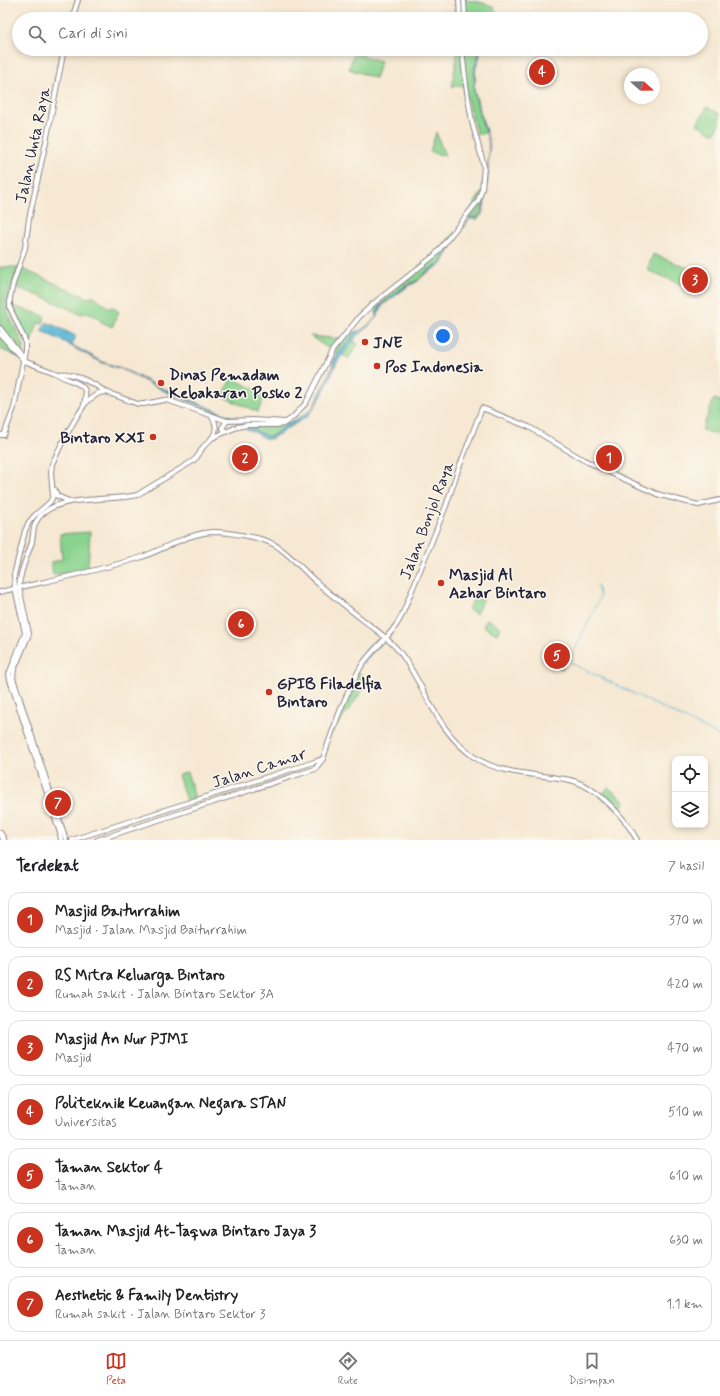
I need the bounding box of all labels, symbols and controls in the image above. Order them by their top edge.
search box [12,12,708,56]
icon: search [26,23,48,45]
text: Cari di sini [58,24,128,44]
pin: 4 [529,57,555,87]
north arrow [624,68,660,104]
street label: Jalan Unta Raya [11,85,56,205]
pin: 3 [682,265,708,295]
your location [433,326,453,346]
place label: JNE [373,333,403,354]
marker: JNE [360,337,370,347]
place label: Pos Indonesia [385,357,483,378]
marker: Pos Indonesia [372,361,382,371]
place label: Dinas Pemadam Kebakaran Posko 2 [169,365,302,404]
marker: Dinas Pemadam Kebakaran Posko 2 [156,378,166,388]
place label: Bintaro XXI [60,428,146,449]
marker: Bintaro XXI [148,432,158,442]
pin: 2 [232,443,258,473]
pin: 1 [596,443,622,473]
street label: Jalan Bonjol Raya [395,458,460,583]
place label: Masjid Al Azhar Bintaro [449,565,546,604]
marker: Masjid Al Azhar Bintaro [436,578,446,588]
pin: 6 [228,609,254,639]
pin: 5 [544,641,570,671]
place label: GPIB Filadelfia Bintaro [277,674,382,713]
marker: GPIB Filadelfia Bintaro [264,687,274,697]
street label: Jalan Camar [210,743,310,794]
map controls [672,756,708,828]
button: locate [672,756,708,792]
pin: 7 [45,788,71,818]
button: layers [672,792,708,828]
text: Terdekat [16,855,79,877]
text: 7 hasil [668,858,704,875]
text: Masjid Baiturrahim [55,902,180,922]
text: 1 [27,912,33,929]
text: 370 m [669,912,703,929]
text: Masjid · Jalan Masjid Baiturrahim [55,922,247,939]
text: RS Mitra Keluarga Bintaro [55,966,225,986]
text: 2 [27,976,33,993]
text: 420 m [667,976,703,993]
text: Rumah sakit · Jalan Bintaro Sektor 3A [55,986,274,1003]
text: Masjid An Nur PJMI [55,1030,188,1050]
text: 3 [27,1040,33,1057]
text: 470 m [667,1040,703,1057]
text: Masjid [55,1050,92,1067]
text: Politeknik Keuangan Negara STAN [55,1094,286,1114]
text: 4 [26,1104,34,1121]
text: 510 m [668,1104,703,1121]
text: Universitas [55,1114,117,1131]
text: Taman Sektor 4 [55,1158,163,1178]
text: 5 [26,1168,34,1185]
text: 610 m [669,1168,703,1185]
text: Taman [55,1178,96,1195]
text: Taman Masjid At-Taqwa Bintaro Jaya 3 [55,1222,316,1242]
text: 6 [27,1232,33,1249]
text: 630 m [669,1232,703,1249]
text: Taman [55,1242,96,1259]
text: Aesthetic & Family Dentistry [55,1286,238,1306]
text: 7 [26,1296,34,1313]
text: 1.1 km [666,1296,703,1313]
text: Rumah sakit · Jalan Bintaro Sektor 3 [55,1306,265,1323]
tab: Peta [105,1350,127,1388]
tab: Rute [337,1350,359,1388]
tab: Disimpan [569,1350,615,1388]

